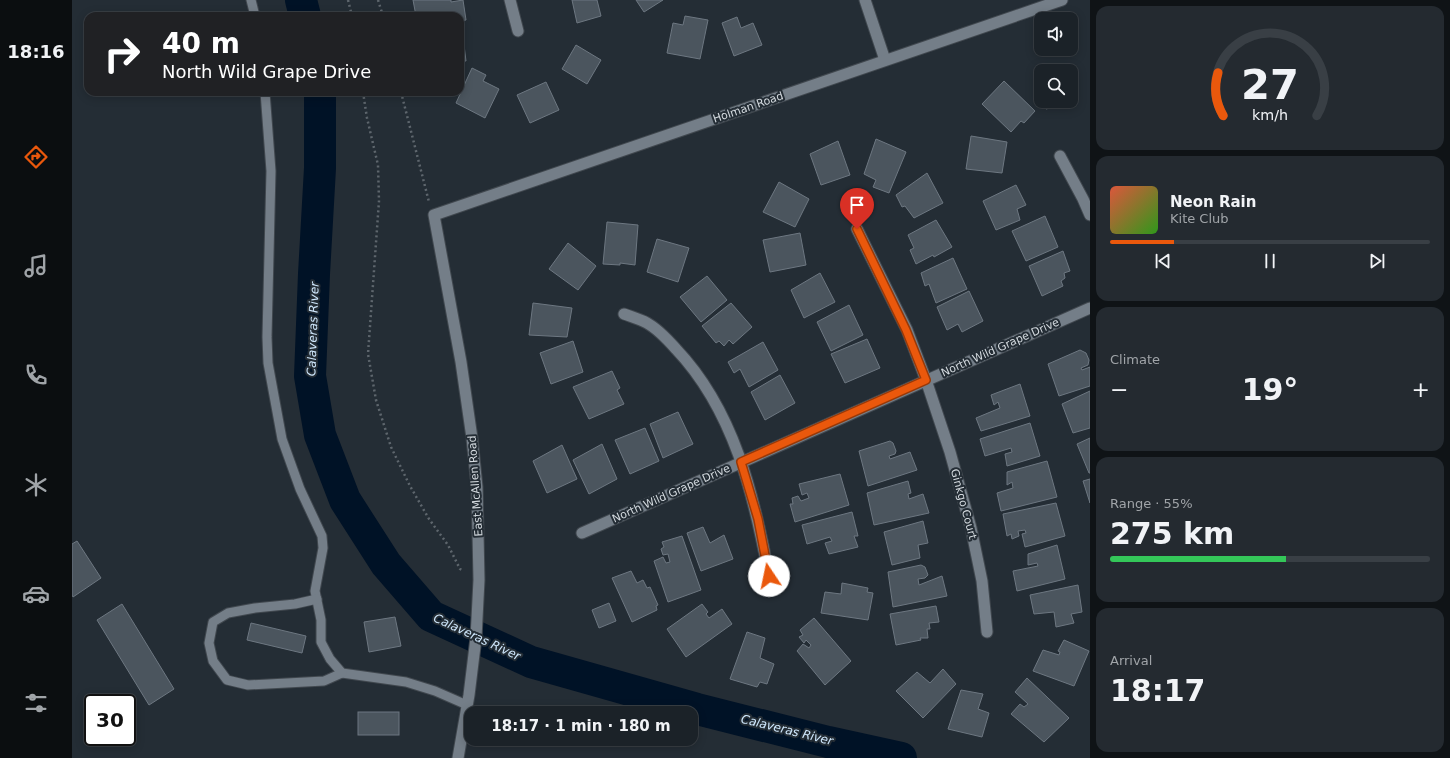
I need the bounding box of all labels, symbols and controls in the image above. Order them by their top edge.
map controls [1034,12,1078,108]
button: sound [1034,12,1078,56]
text: 40 m [162,27,240,60]
icon: right [96,28,148,80]
text: 18:16 [7,41,65,62]
text: 27 [1241,60,1299,109]
text: North Wild Grape Drive [162,61,371,82]
button: search [1034,64,1078,108]
street label: Holman Road [711,89,785,126]
text: km/h [1252,107,1288,123]
icon: directions [22,143,50,171]
pin [840,188,874,229]
text: Neon Rain [1170,193,1256,211]
icon: arrive [846,194,868,216]
text: Kite Club [1170,211,1229,226]
icon: previous [1152,250,1174,272]
icon: pause [1259,250,1281,272]
icon: next [1366,250,1388,272]
icon: music [22,252,50,280]
water label: Calaveras River [304,281,322,376]
street label: North Wild Grape Drive [939,315,1061,379]
text: Climate [1110,352,1160,367]
icon: phone [22,361,50,389]
text: 19° [1242,372,1298,407]
text: − [1110,377,1128,402]
text: + [1412,377,1430,402]
street label: East McAllen Road [465,435,486,537]
street label: North Wild Grape Drive [610,461,732,525]
street label: Ginkgo Court [948,468,979,541]
icon: climate [22,471,50,499]
text: Range · 55% [1110,496,1193,511]
text: 275 km [1110,516,1234,551]
position arrow [748,555,790,597]
icon: car [22,580,50,608]
water label: Calaveras River [431,611,524,664]
text: Arrival [1110,653,1152,668]
text: 18:17 [1110,673,1206,708]
icon: filters [22,689,50,717]
speed limit sign: 30 [84,694,136,746]
water label: Calaveras River [740,712,835,748]
text: 18:17 · 1 min · 180 m [491,717,671,735]

